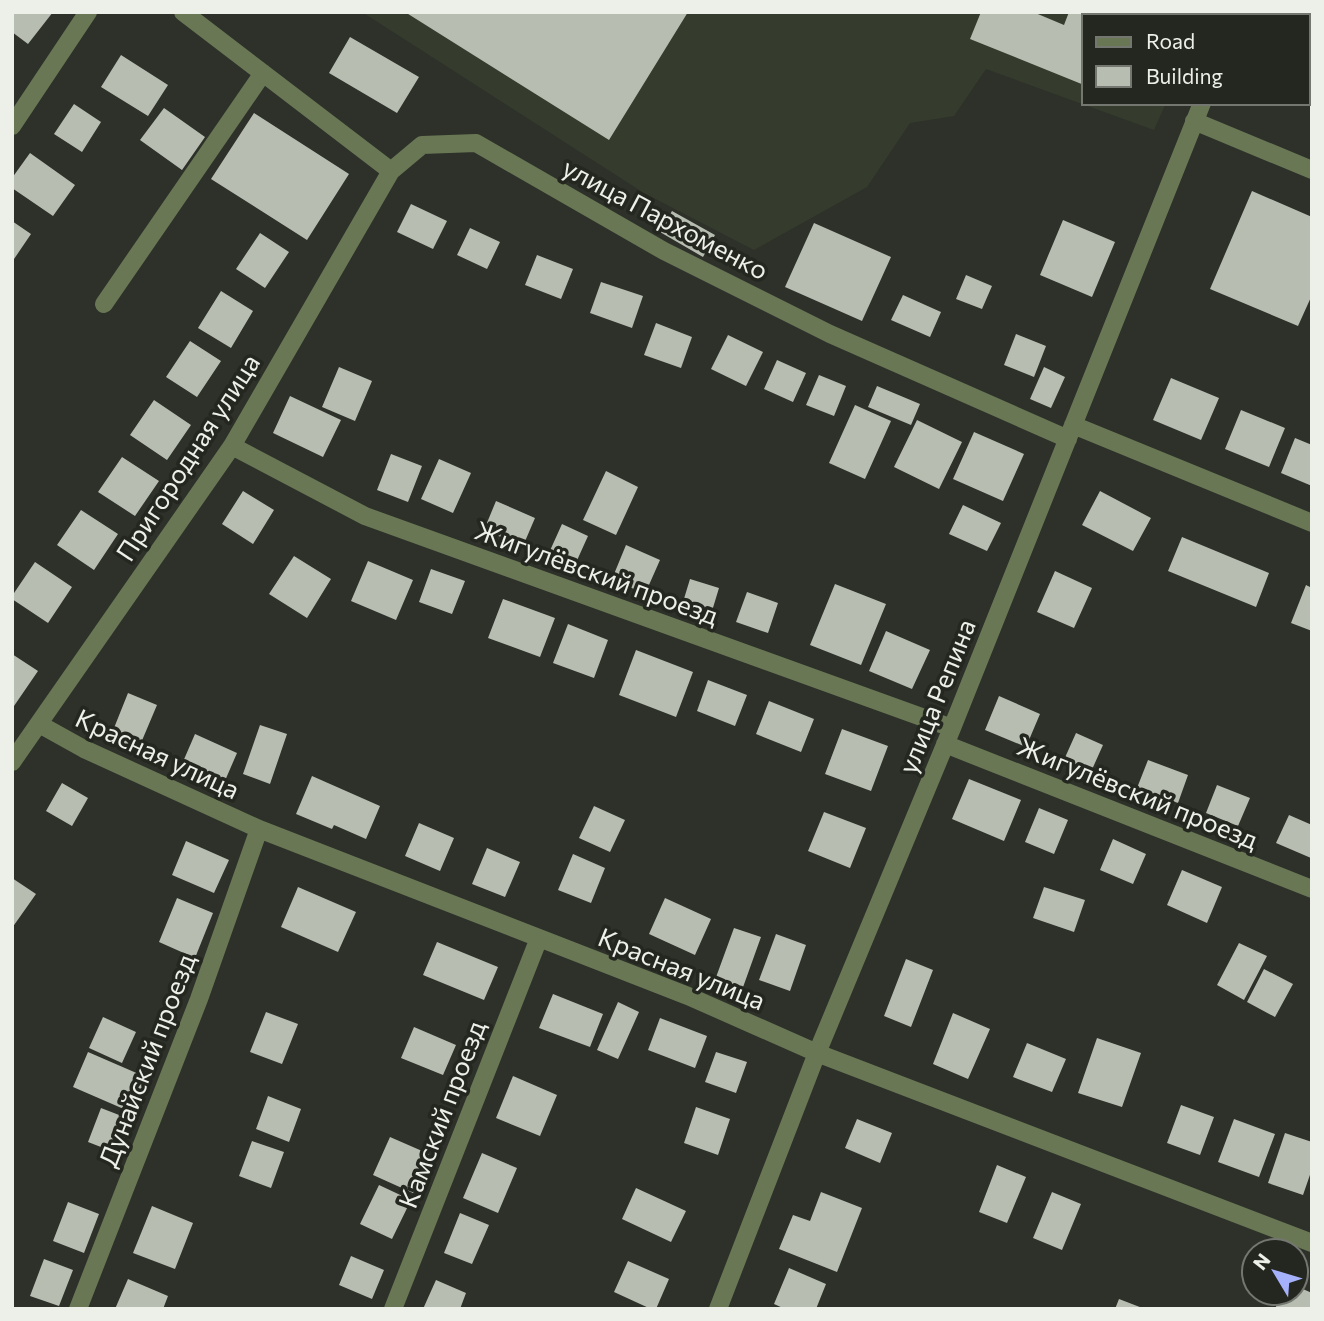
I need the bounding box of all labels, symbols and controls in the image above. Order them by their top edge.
legend [1082,14,1310,105]
text: Road [1146,28,1195,53]
text: Building [1146,63,1223,88]
street label: улица Пархоменко [558,151,774,285]
street label: Пригородная улица [109,348,265,566]
street label: Жигулёвский проезд [471,514,723,630]
street label: улица Репина [891,614,981,778]
street label: Красная улица [71,702,245,804]
street label: Жигулёвский проезд [1013,730,1263,854]
street label: Красная улица [594,920,770,1016]
street label: Дунайский проезд [91,949,201,1171]
street label: Камский проезд [391,1016,491,1212]
north arrow [1240,1237,1310,1307]
text: N [1248,1249,1275,1274]

